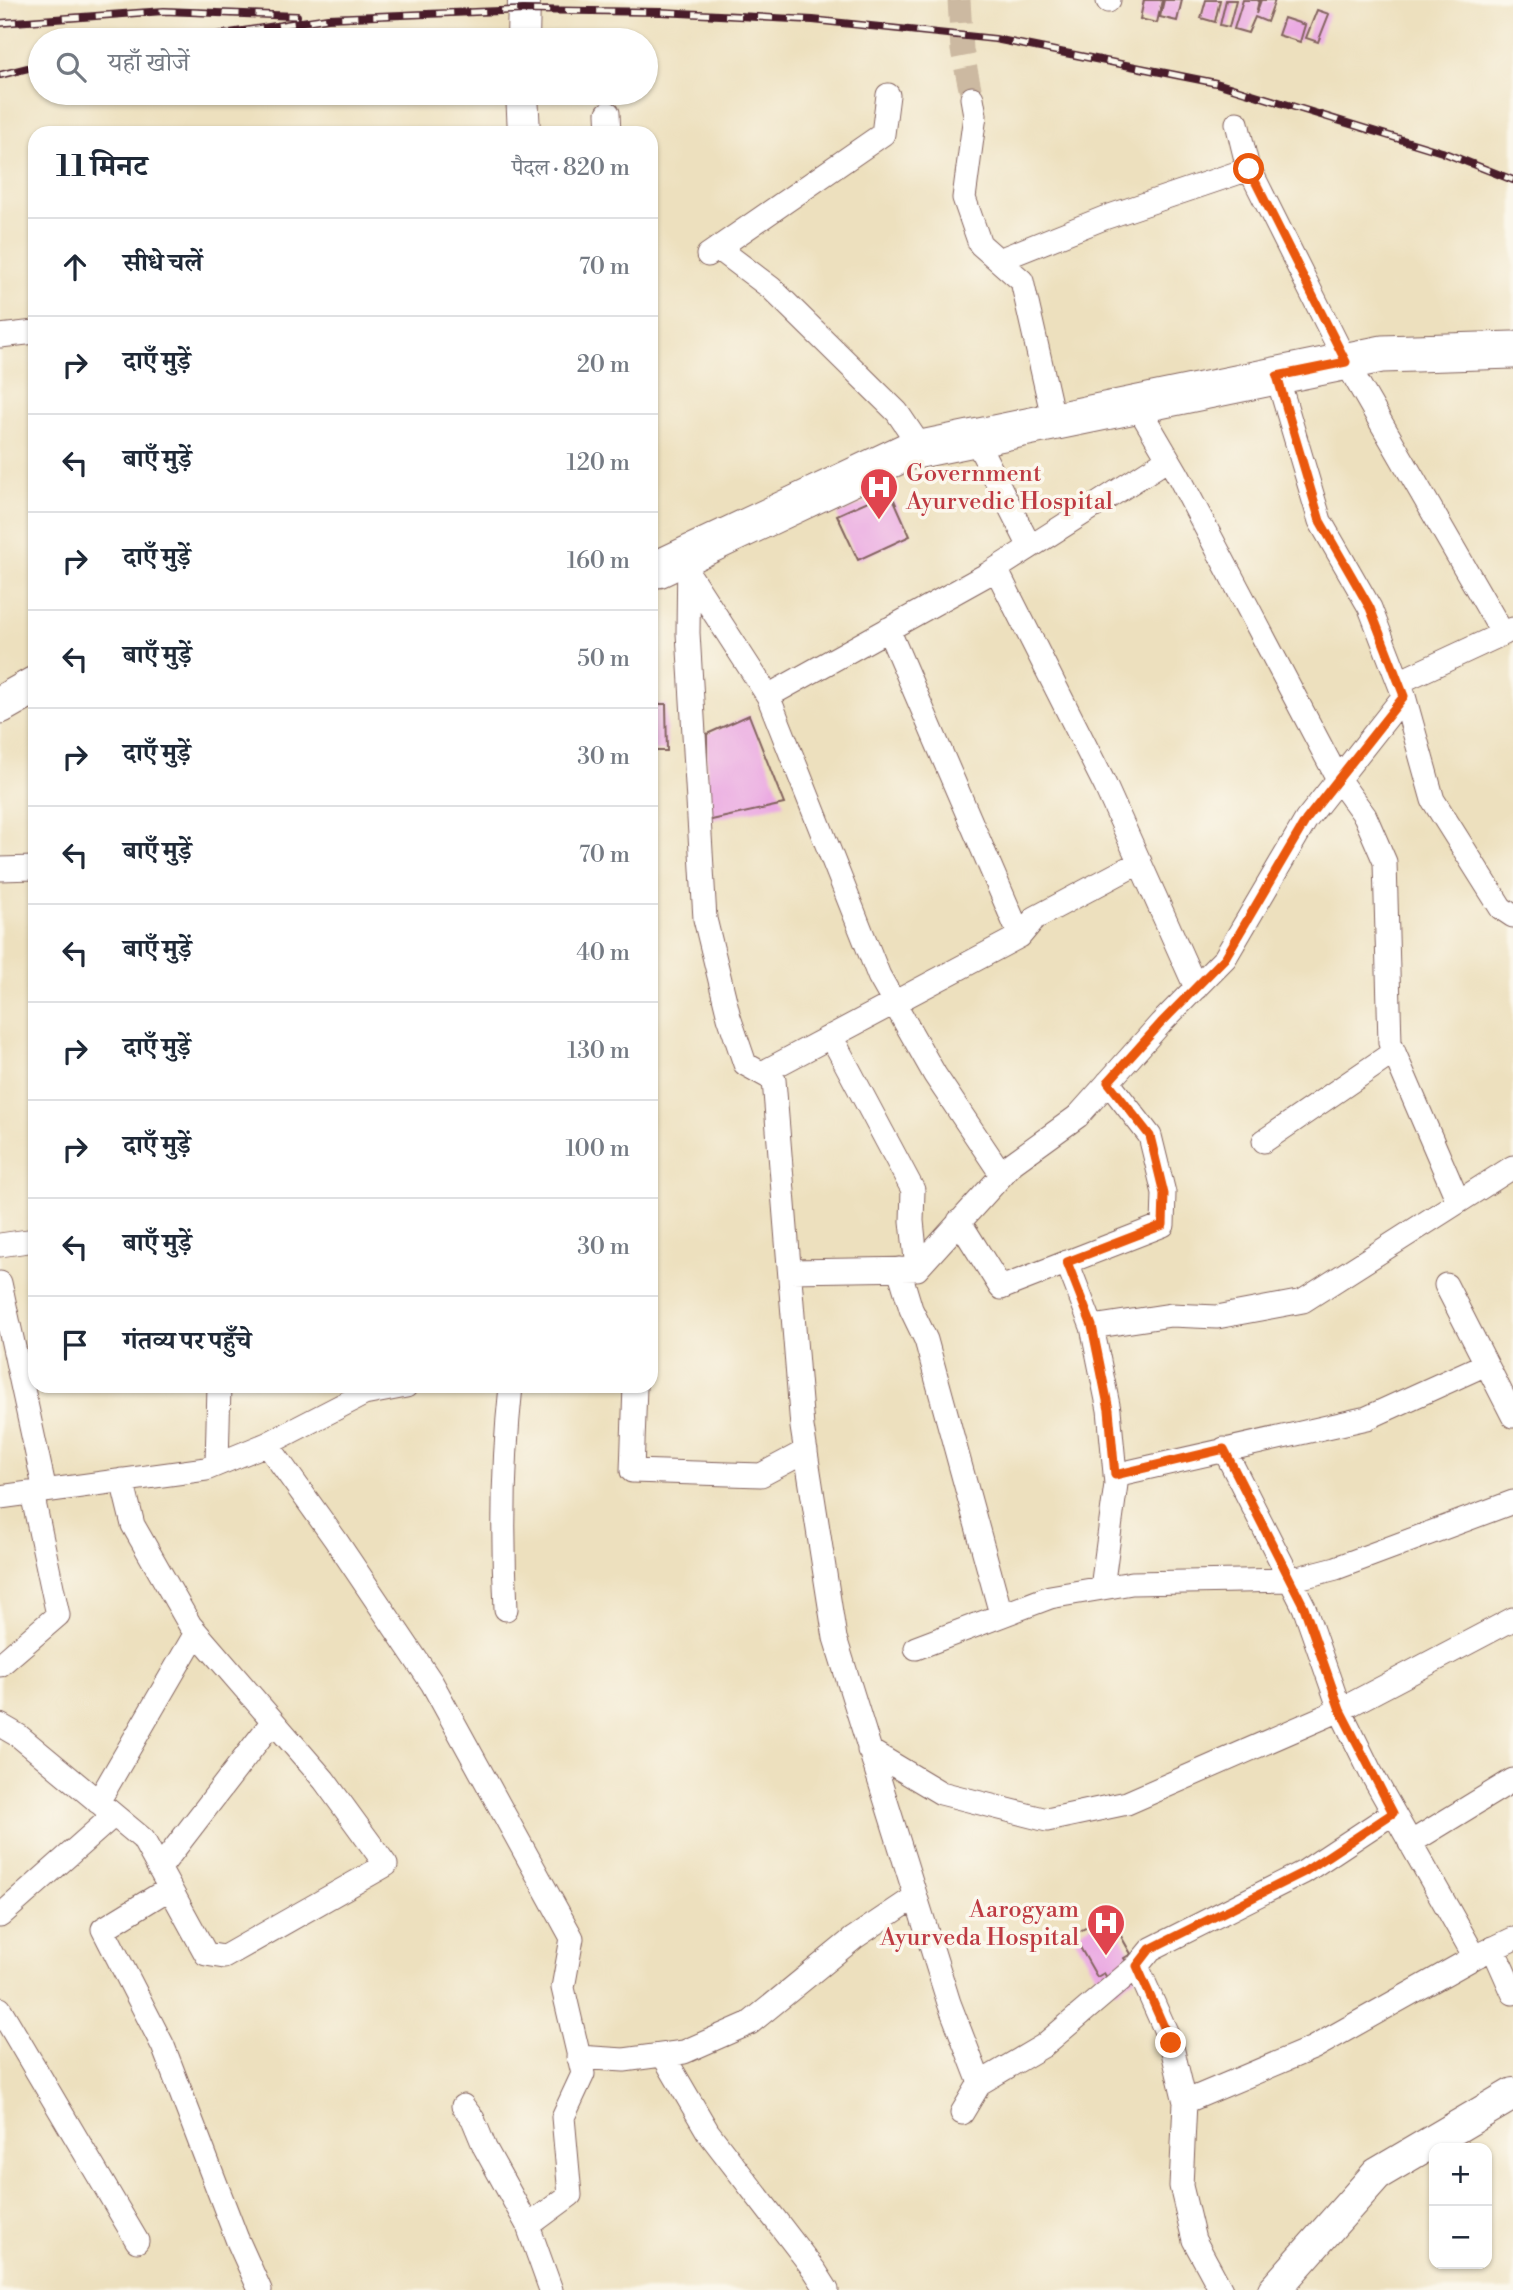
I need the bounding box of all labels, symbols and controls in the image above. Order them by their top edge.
search box [28,28,658,105]
text: यहाँ खोजें [108,47,189,79]
icon: search [52,48,90,86]
text: 11 मिनट [56,148,147,186]
route start [1233,153,1264,184]
text: पैदल · 820 m [512,154,630,182]
text: सीधे चलें [123,247,203,279]
icon: ahead [56,248,94,286]
text: 70 m [579,253,630,281]
text: दाएँ मुड़ें [123,345,191,377]
icon: right [56,346,94,384]
text: 20 m [577,351,630,379]
text: बाएँ मुड़ें [123,443,192,475]
icon: left [56,444,94,482]
text: 120 m [566,449,630,477]
place label: Government Ayurvedic Hospital [905,459,1113,517]
hospital icon: Government Ayurvedic Hospital [858,466,900,521]
text: दाएँ मुड़ें [123,541,191,573]
icon: right [56,542,94,580]
text: 160 m [567,547,630,575]
text: बाएँ मुड़ें [123,639,192,671]
icon: left [56,640,94,678]
text: 50 m [577,645,630,673]
text: दाएँ मुड़ें [123,737,191,769]
icon: right [56,738,94,776]
text: 30 m [577,743,630,771]
text: बाएँ मुड़ें [123,835,192,867]
icon: left [56,836,94,874]
text: 70 m [579,841,630,869]
text: बाएँ मुड़ें [123,933,192,965]
icon: left [56,934,94,972]
text: 40 m [576,939,630,967]
text: दाएँ मुड़ें [123,1031,191,1063]
icon: right [56,1032,94,1070]
text: 130 m [567,1037,630,1065]
text: दाएँ मुड़ें [123,1129,191,1161]
icon: right [56,1130,94,1168]
text: 100 m [565,1135,630,1163]
text: बाएँ मुड़ें [123,1227,192,1259]
icon: left [56,1228,94,1266]
text: 30 m [577,1233,630,1261]
text: गंतव्य पर पहुँचे [123,1325,252,1357]
icon: arrive [56,1326,94,1364]
place label: Aarogyam Ayurveda Hospital [879,1895,1079,1953]
hospital icon: Aarogyam Ayurveda Hospital [1085,1902,1127,1957]
route end [1155,2027,1186,2058]
map controls [1429,2143,1492,2269]
button: + [1429,2143,1492,2206]
button: − [1429,2206,1492,2269]

